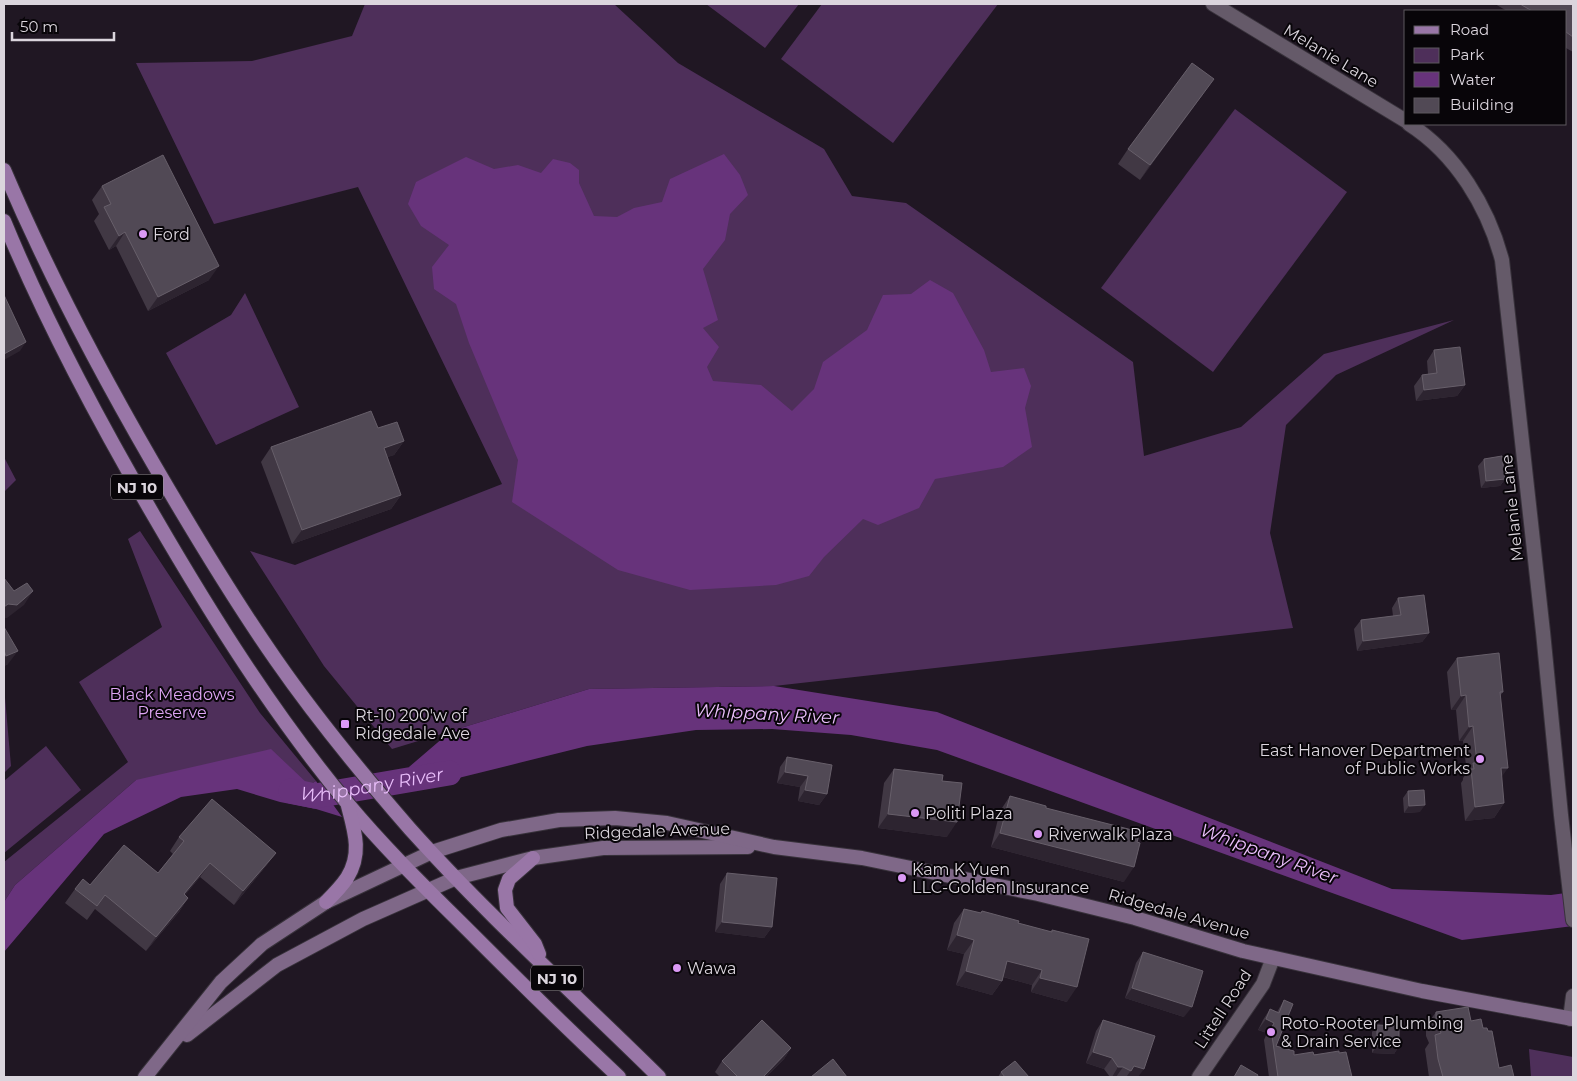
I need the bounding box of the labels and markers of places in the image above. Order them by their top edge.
place label: Ford [153,225,190,244]
marker: Ford [137,228,149,240]
place label: Rt-10 200'w of Ridgedale Ave [355,706,470,743]
marker: Rt-10 200'w of Ridgedale Ave [339,718,351,730]
place label: East Hanover Department of Public Works [1260,741,1470,778]
marker: East Hanover Department of Public Works [1474,753,1486,765]
place label: Politi Plaza [925,804,1013,823]
marker: Politi Plaza [909,807,921,819]
place label: Riverwalk Plaza [1048,825,1173,844]
marker: Riverwalk Plaza [1032,828,1044,840]
place label: Kam K Yuen LLC-Golden Insurance [912,860,1089,897]
marker: Kam K Yuen LLC-Golden Insurance [896,872,908,884]
place label: Wawa [687,959,736,978]
marker: Wawa [671,962,683,974]
place label: Roto-Rooter Plumbing & Drain Service [1281,1014,1464,1051]
marker: Roto-Rooter Plumbing & Drain Service [1265,1026,1277,1038]

